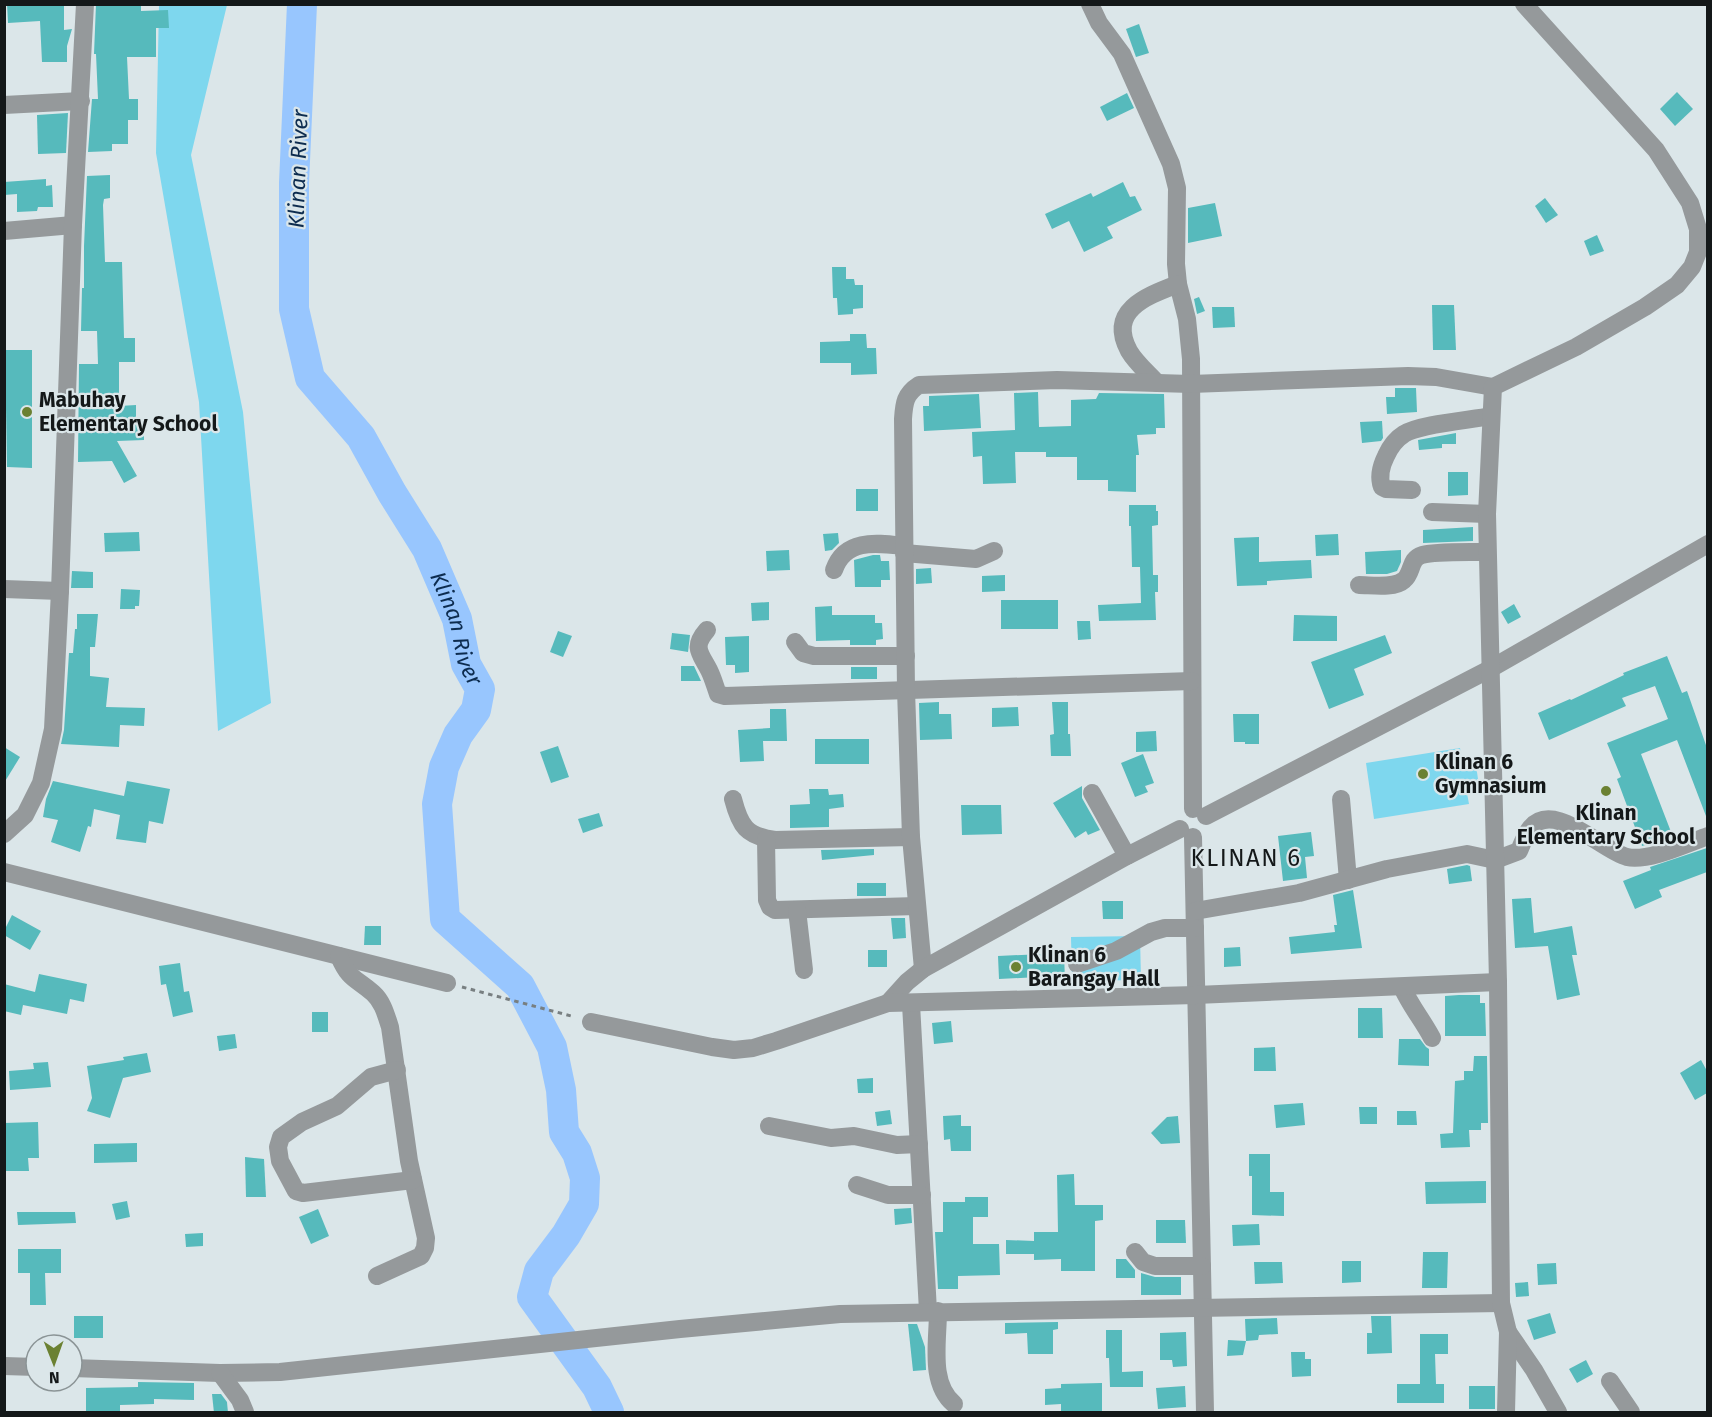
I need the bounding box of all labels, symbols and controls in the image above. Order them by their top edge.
water label: Klinan River [282,109,314,229]
place label: Mabuhay Elementary School [39,387,218,437]
marker: Mabuhay Elementary School [20,405,34,419]
water label: Klinan River [425,567,489,691]
place label: Klinan 6 Gymnasium [1435,749,1546,799]
marker: Klinan 6 Gymnasium [1416,767,1430,781]
marker: Klinan Elementary School [1599,784,1613,798]
place label: Klinan Elementary School [1517,800,1696,850]
district label: KLINAN 6 [1191,844,1301,872]
place label: Klinan 6 Barangay Hall [1028,942,1160,992]
marker: Klinan 6 Barangay Hall [1009,960,1023,974]
north arrow [24,1333,84,1393]
text: N [49,1368,60,1387]

